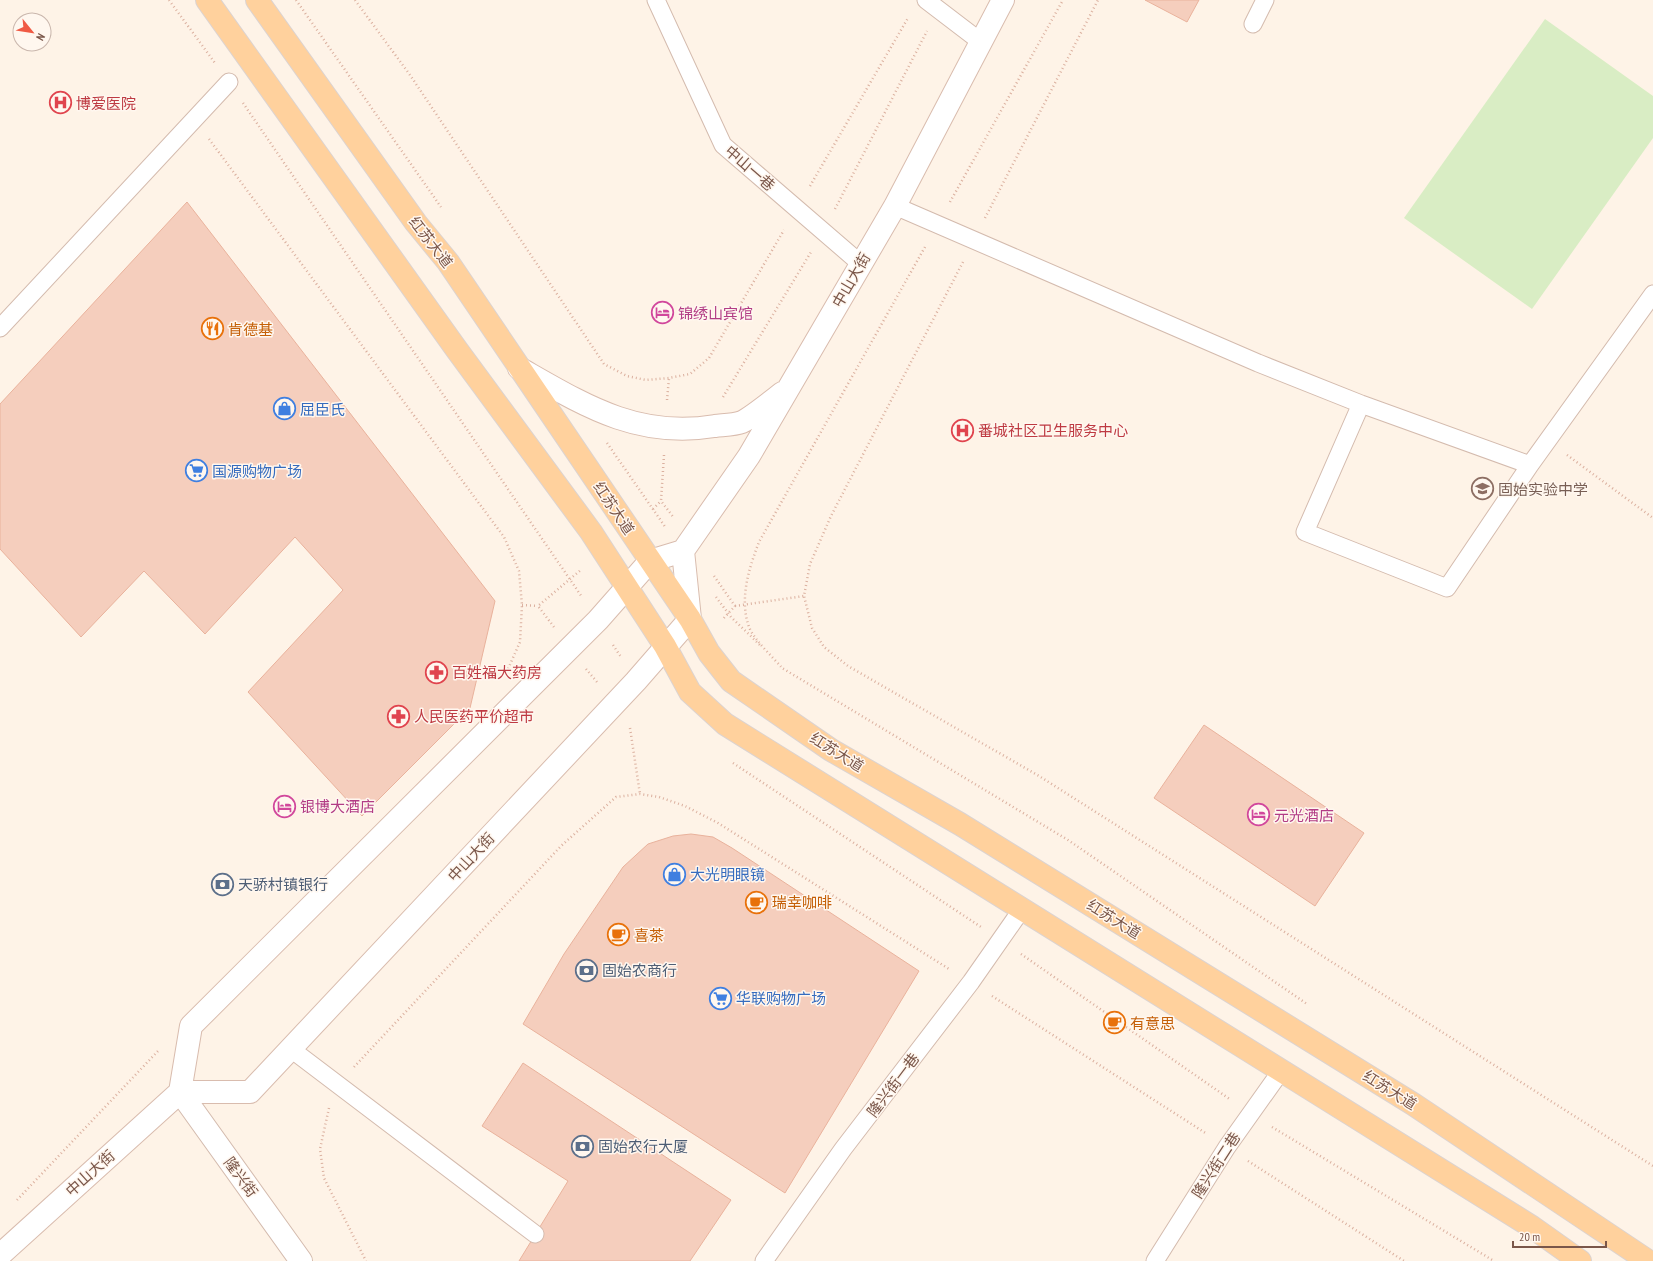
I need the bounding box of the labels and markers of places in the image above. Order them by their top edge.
hospital icon: 博爱医院 [48,90,74,116]
place label: 博爱医院 [76,94,136,113]
hotel icon: 锦绣山宾馆 [649,300,675,326]
place label: 锦绣山宾馆 [678,304,753,323]
restaurant icon: 肯德基 [199,316,225,342]
place label: 肯德基 [228,320,273,339]
shop icon: 屈臣氏 [272,396,298,422]
place label: 屈臣氏 [300,400,345,419]
hospital icon: 番城社区卫生服务中心 [950,417,976,443]
place label: 番城社区卫生服务中心 [978,421,1128,440]
supermarket icon: 国源购物广场 [184,458,210,484]
place label: 国源购物广场 [212,462,302,481]
school or university icon: 固始实验中学 [1470,476,1496,502]
place label: 固始实验中学 [1498,480,1588,499]
pharmacy icon: 百姓福大药房 [423,659,449,685]
place label: 百姓福大药房 [452,663,542,682]
pharmacy icon: 人民医药平价超市 [385,703,411,729]
place label: 人民医药平价超市 [414,707,534,726]
hotel icon: 银博大酒店 [272,793,298,819]
place label: 银博大酒店 [300,797,375,816]
hotel icon: 元光酒店 [1246,802,1272,828]
place label: 元光酒店 [1274,806,1334,825]
shop icon: 大光明眼镜 [662,861,688,887]
place label: 大光明眼镜 [690,865,765,884]
bank icon: 天骄村镇银行 [210,871,236,897]
place label: 天骄村镇银行 [238,875,328,894]
cafe icon: 瑞幸咖啡 [744,889,770,915]
place label: 瑞幸咖啡 [772,893,832,912]
cafe icon: 喜茶 [605,922,631,948]
place label: 喜茶 [634,926,664,945]
bank icon: 固始农商行 [574,957,600,983]
place label: 固始农商行 [602,961,677,980]
supermarket icon: 华联购物广场 [708,985,734,1011]
place label: 华联购物广场 [736,989,826,1008]
cafe icon: 有意思 [1101,1010,1127,1036]
place label: 有意思 [1130,1014,1175,1033]
bank icon: 固始农行大厦 [569,1133,595,1159]
place label: 固始农行大厦 [598,1137,688,1156]

